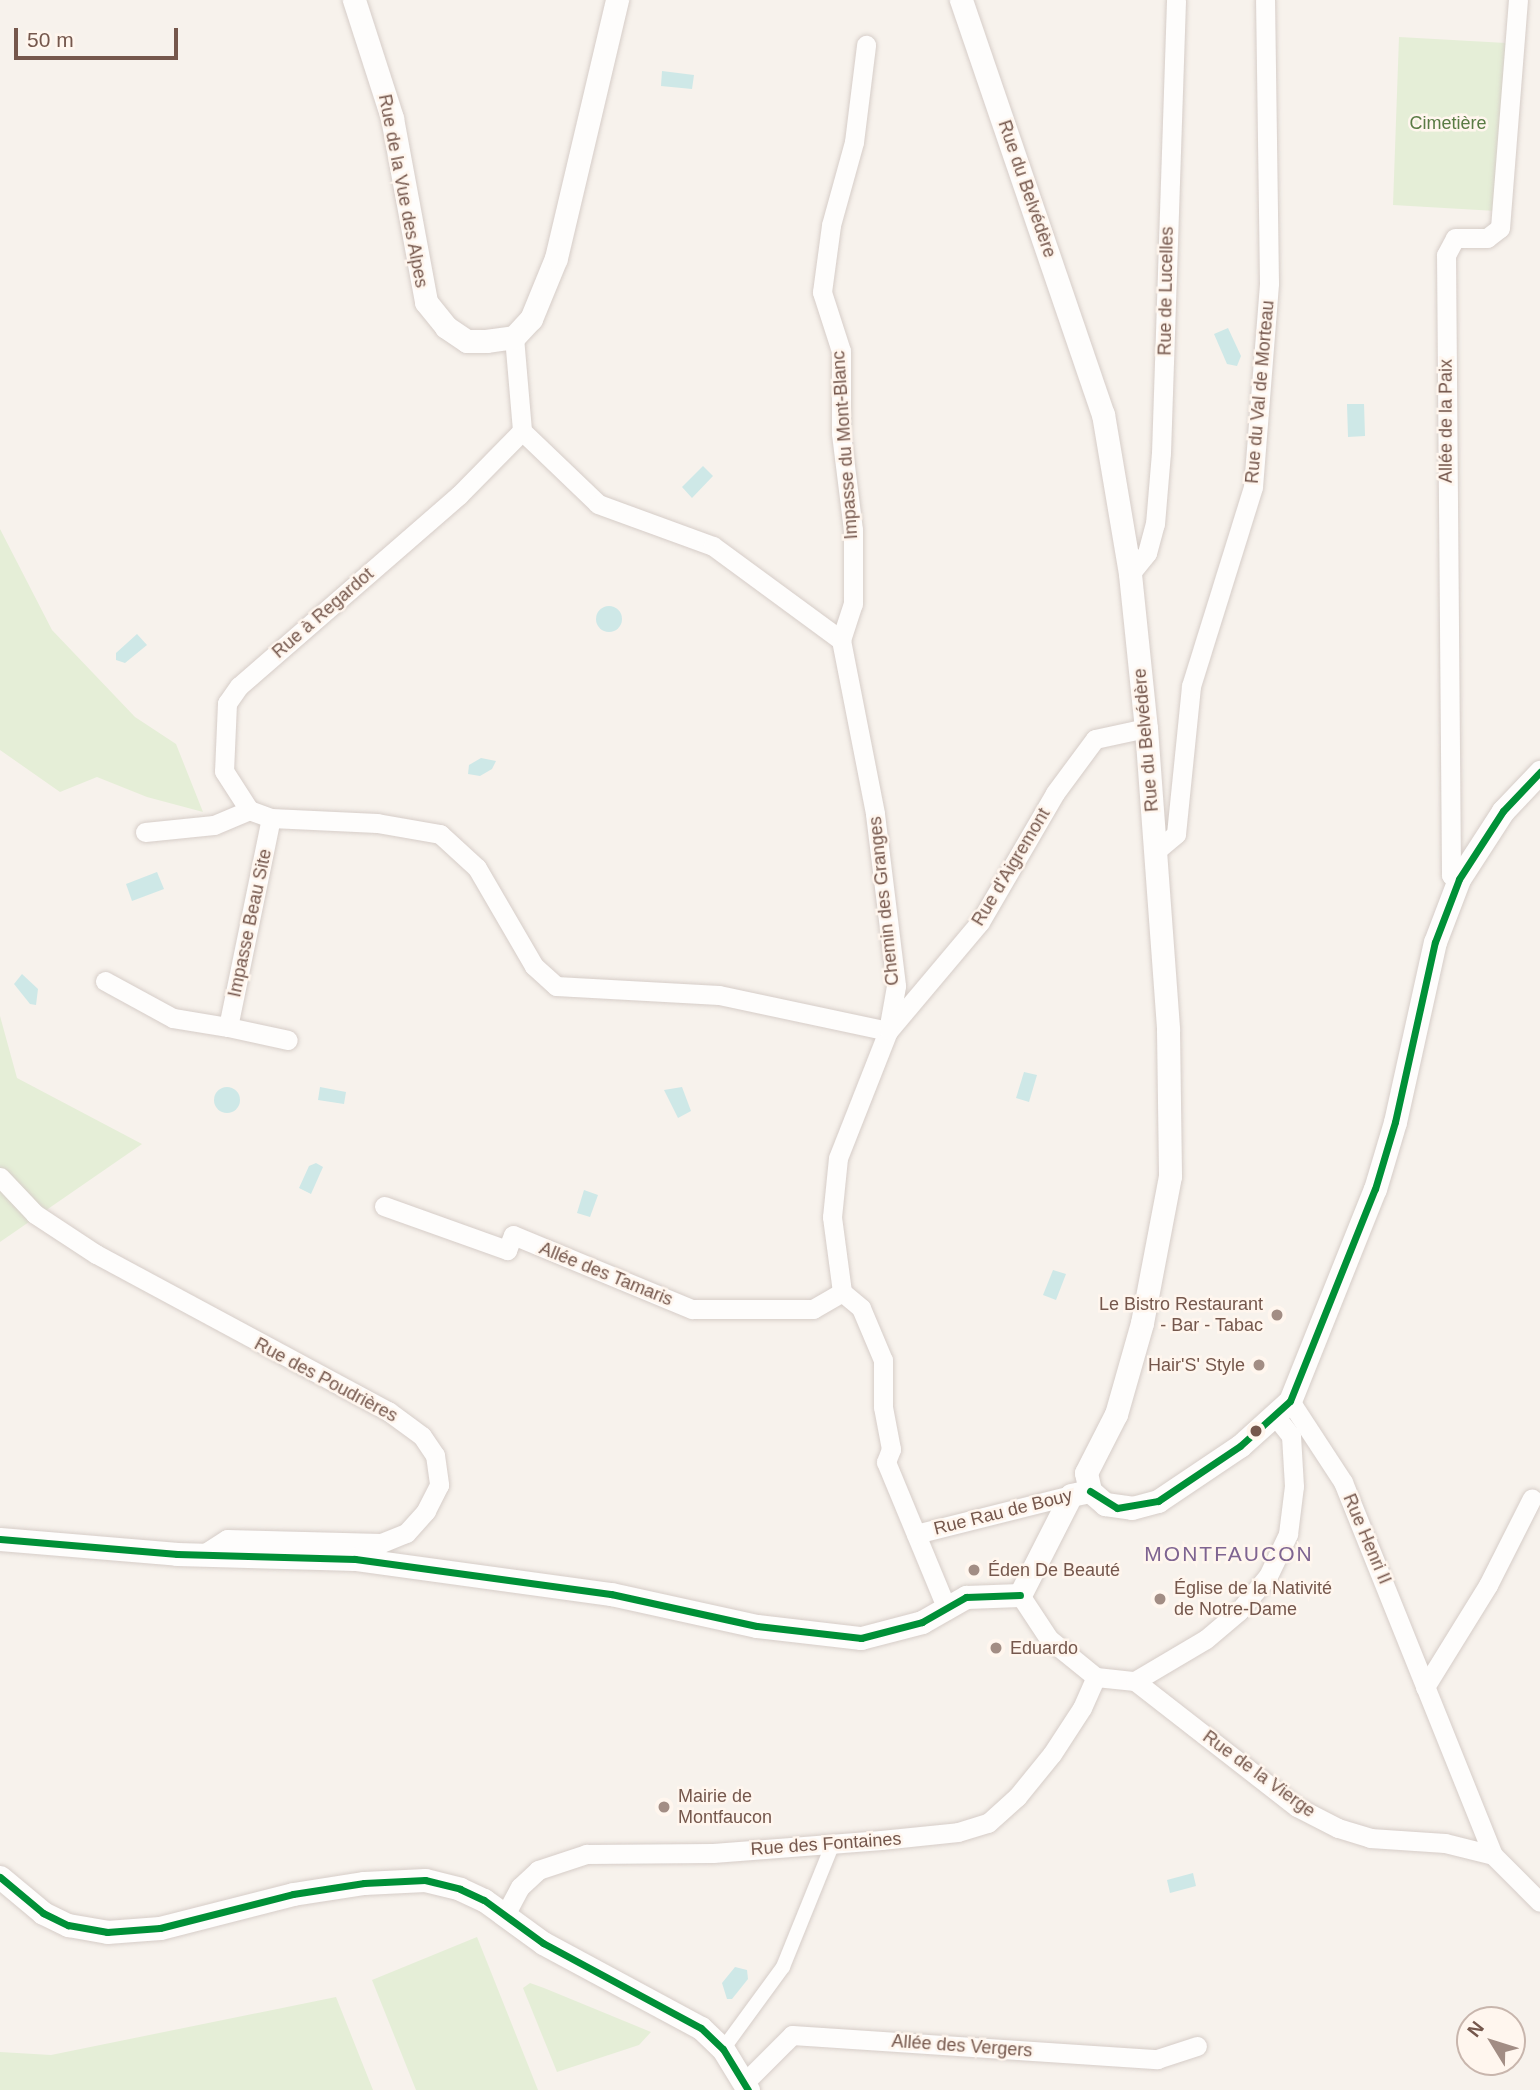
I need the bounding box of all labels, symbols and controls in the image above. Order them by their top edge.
scale bar [18,14,182,58]
text: 50 m [27,28,74,51]
street label: Rue de la Vue des Alpes [374,92,432,290]
park label: Cimetière [1409,112,1487,134]
street label: Rue du Belvédère [993,117,1061,261]
street label: Rue de Lucelles [1154,226,1178,356]
street label: Rue du Val de Morteau [1241,300,1279,484]
street label: Impasse du Mont-Blanc [828,350,862,540]
street label: Allée de la Paix [1435,359,1457,483]
street label: Rue à Regardot [268,563,378,663]
street label: Rue du Belvédère [1129,667,1163,813]
street label: Rue d'Aigremont [967,804,1055,930]
street label: Chemin des Granges [864,815,904,987]
street label: Impasse Beau Site [224,847,276,999]
street label: Allée des Tamaris [536,1237,676,1311]
place label: Le Bistro Restaurant - Bar - Tabac [1099,1294,1263,1336]
marker: Le Bistro Restaurant - Bar - Tabac [1269,1307,1285,1323]
street label: Rue des Poudrières [251,1333,401,1427]
place label: Hair'S' Style [1148,1354,1245,1376]
marker: Hair'S' Style [1251,1357,1267,1373]
unlabelled marker [1249,1424,1263,1438]
street label: Rue Rau de Bouy [931,1484,1075,1540]
street label: Rue Henri II [1338,1491,1396,1587]
district label: MONTFAUCON [1146,1541,1312,1567]
place label: Éden De Beauté [988,1559,1120,1581]
marker: Éden De Beauté [966,1562,982,1578]
place label: Église de la Nativité de Notre-Dame [1174,1578,1332,1620]
marker: Église de la Nativité de Notre-Dame [1152,1591,1168,1607]
place label: Eduardo [1010,1637,1078,1659]
marker: Eduardo [988,1640,1004,1656]
street label: Rue de la Vierge [1199,1726,1319,1822]
place label: Mairie de Montfaucon [678,1786,772,1828]
marker: Mairie de Montfaucon [656,1799,672,1815]
street label: Rue des Fontaines [750,1828,902,1860]
north arrow [1456,2006,1526,2076]
text: N [1463,2017,1488,2041]
street label: Allée des Vergers [891,2030,1033,2062]

